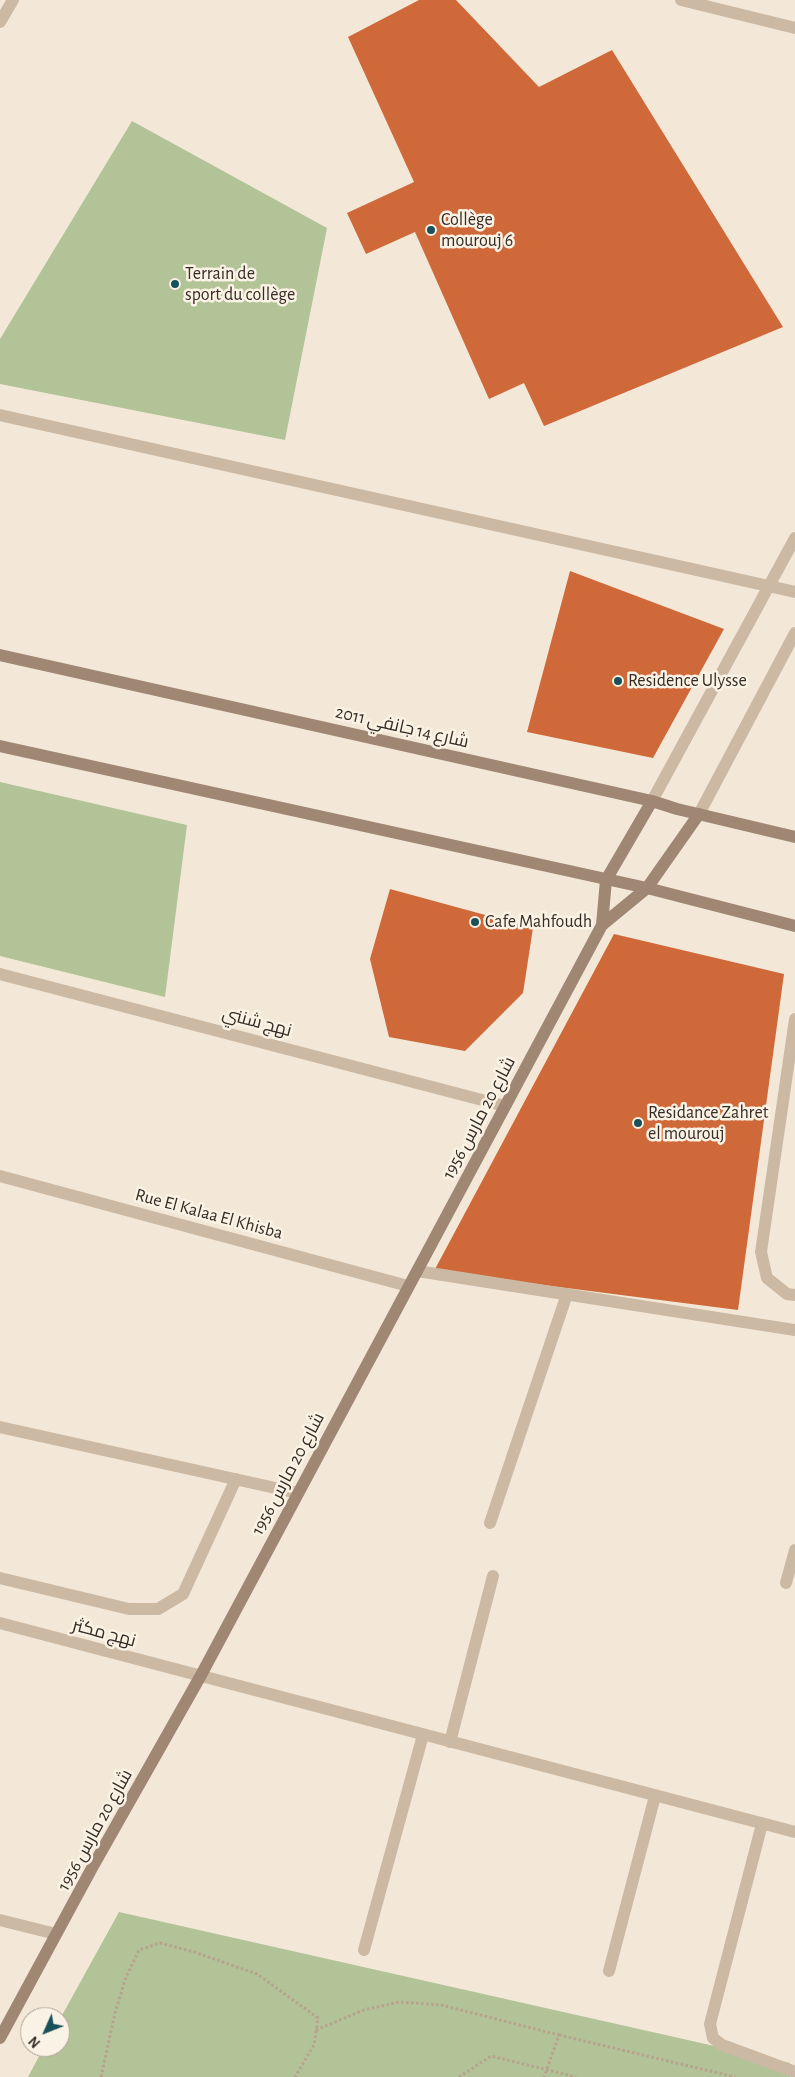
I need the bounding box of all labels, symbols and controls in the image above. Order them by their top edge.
place label: Collège mourouj 6 [441,209,513,252]
marker: Collège mourouj 6 [425,224,437,236]
place label: Terrain de sport du collège [185,263,295,306]
marker: Terrain de sport du collège [169,278,181,290]
place label: Residence Ulysse [628,670,747,692]
marker: Residence Ulysse [612,675,624,687]
street label: شارع 14 جانفي 2011 [333,701,471,753]
place label: Cafe Mahfoudh [485,911,592,933]
marker: Cafe Mahfoudh [469,916,481,928]
street label: نهج شنني [220,1002,294,1042]
street label: شارع 20 مارس 1956 [438,1053,520,1183]
place label: Residance Zahret el mourouj [648,1102,768,1144]
marker: Residance Zahret el mourouj [632,1117,644,1129]
street label: Rue El Kalaa El Khisba [133,1184,285,1244]
street label: شارع 20 مارس 1956 [247,1409,329,1539]
street label: نهج مكثر [70,1614,138,1652]
street label: شارع 20 مارس 1956 [53,1766,137,1894]
north arrow [20,2007,70,2057]
text: N [27,2033,43,2050]

